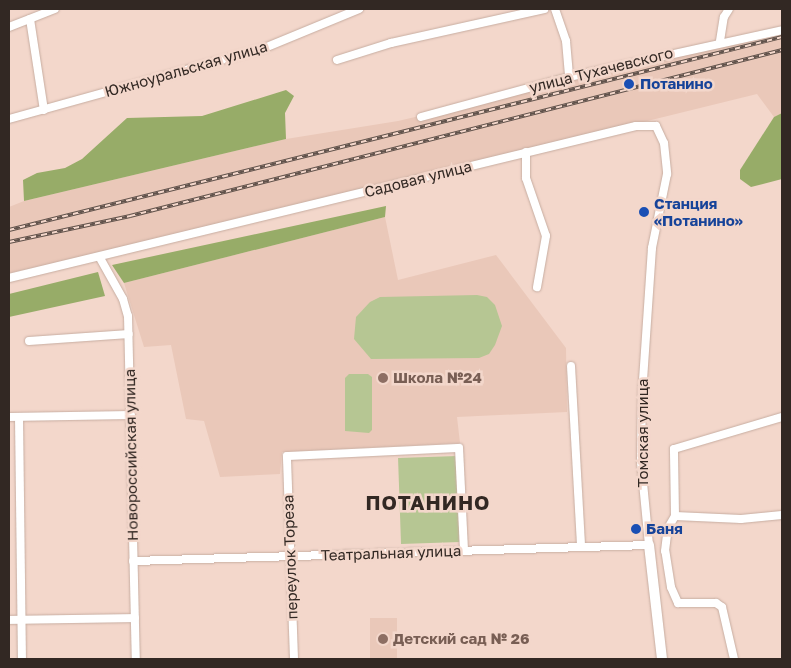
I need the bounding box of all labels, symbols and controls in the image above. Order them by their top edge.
street label: Южноуральская улица [103,37,269,101]
street label: улица Тухачевского [527,43,675,97]
place label: Потанино [640,75,713,93]
marker: Потанино [622,77,636,91]
street label: Садовая улица [362,157,474,201]
place label: Станция «Потанино» [654,194,743,229]
marker: Станция «Потанино» [638,206,650,218]
street label: Новороссийская улица [120,369,142,541]
place label: Школа №24 [393,369,482,387]
marker: Школа №24 [377,372,389,384]
street label: Томская улица [634,378,652,488]
district label: ПОТАНИНО [364,490,492,514]
street label: переулок Тореза [279,494,301,620]
place label: Баня [646,520,683,538]
marker: Баня [630,523,642,535]
street label: Театральная улица [320,542,462,564]
place label: Детский сад № 26 [393,630,530,648]
marker: Детский сад № 26 [377,633,389,645]

